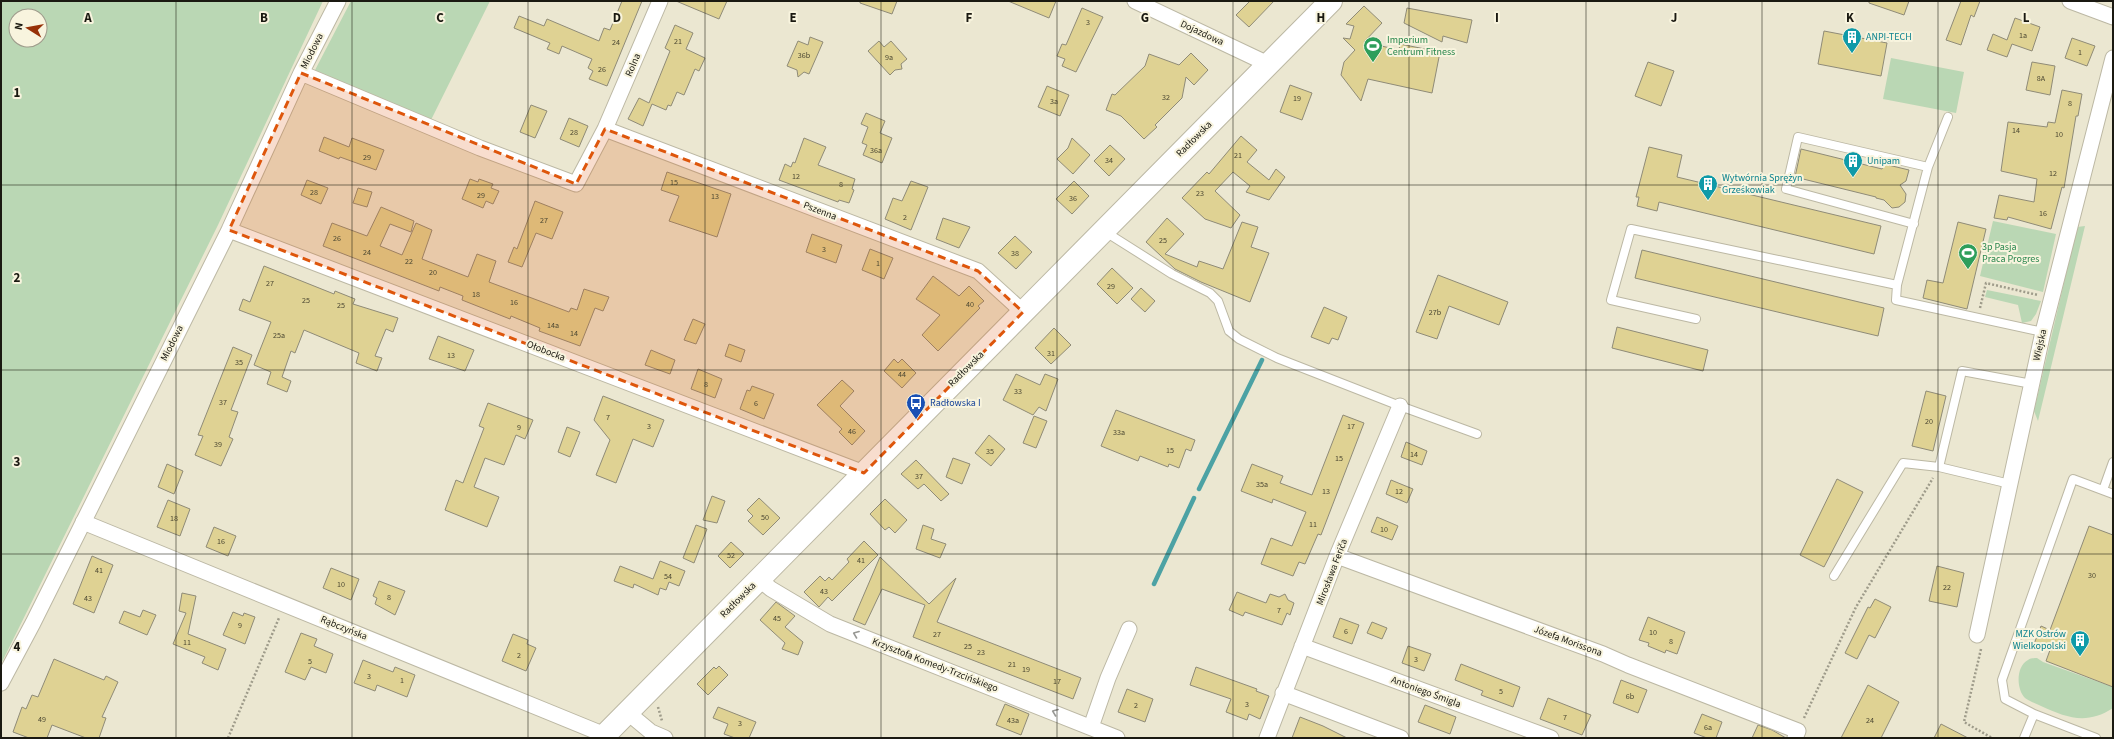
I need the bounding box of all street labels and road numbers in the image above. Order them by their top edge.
street label: Dojazdowa [1178,17,1226,49]
street label: Miodowa [297,31,327,71]
street label: Rolna [622,51,644,79]
street label: Radłowska [1173,118,1215,160]
street label: Pszenna [801,198,839,224]
street label: Miodowa [157,323,187,363]
street label: Wiejska [2030,328,2050,362]
street label: Ołobocka [525,337,567,365]
street label: Radłowska [945,348,987,390]
street label: Mirosława Feriča [1313,537,1351,607]
street label: Radłowska [717,579,759,621]
street label: Rąbczyńska [319,612,369,644]
street label: Józefa Morissona [1532,622,1604,660]
street label: Krzysztofa Komedy-Trzcińskiego [870,634,1000,696]
street label: Antoniego Śmigla [1389,673,1463,711]

